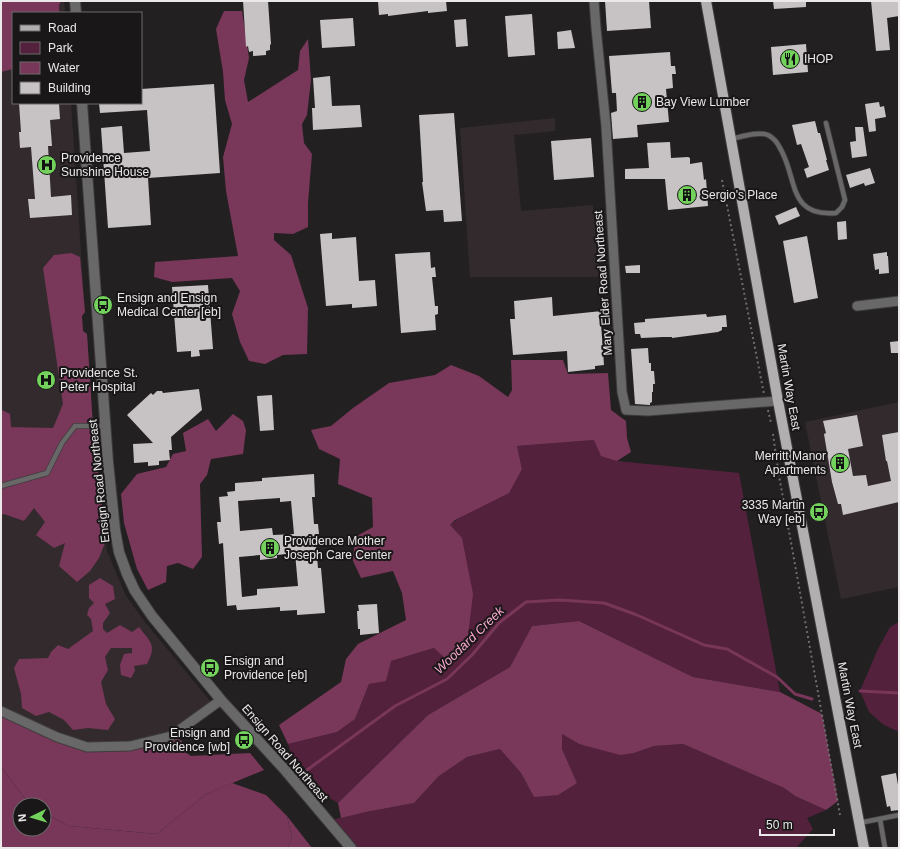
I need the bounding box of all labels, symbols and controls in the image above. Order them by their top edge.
legend [12,12,142,104]
text: Road [48,21,77,35]
text: Park [48,41,74,55]
restaurant icon: IHOP [779,48,801,70]
place label: IHOP [804,52,833,66]
text: Water [48,61,80,75]
text: Building [48,81,91,95]
building icon: Bay View Lumber [631,91,653,113]
place label: Bay View Lumber [656,95,750,109]
place label: Providence Sunshine House [61,151,149,179]
hospital icon: Providence Sunshine House [36,154,58,176]
building icon: Sergio's Place [676,184,698,206]
place label: Sergio's Place [701,188,778,202]
street label: Mary Elder Road Northeast [591,209,615,356]
place label: Ensign and Ensign Medical Center [eb] [117,291,221,319]
bus stop icon: Ensign and Ensign Medical Center [eb] [92,294,114,316]
street label: Martin Way East [775,343,804,432]
place label: Providence St. Peter Hospital [60,366,138,394]
hospital icon: Providence St. Peter Hospital [35,369,57,391]
street label: Ensign Road Northeast [85,418,112,543]
place label: Merritt Manor Apartments [755,449,826,477]
building icon: Merritt Manor Apartments [829,452,851,474]
place label: 3335 Martin Way [eb] [742,498,805,526]
bus stop icon: 3335 Martin Way [eb] [808,501,830,523]
place label: Providence Mother Joseph Care Center [284,534,391,562]
building icon: Providence Mother Joseph Care Center [259,537,281,559]
water label: Woodard Creek [431,602,508,677]
place label: Ensign and Providence [eb] [224,654,307,682]
bus stop icon: Ensign and Providence [eb] [199,657,221,679]
street label: Martin Way East [835,661,865,750]
street label: Ensign Road Northeast [239,702,331,805]
place label: Ensign and Providence [wb] [145,726,230,754]
bus stop icon: Ensign and Providence [wb] [233,729,255,751]
north arrow [12,797,52,837]
scale bar [760,811,834,837]
text: N [16,813,28,822]
text: 50 m [766,818,793,832]

